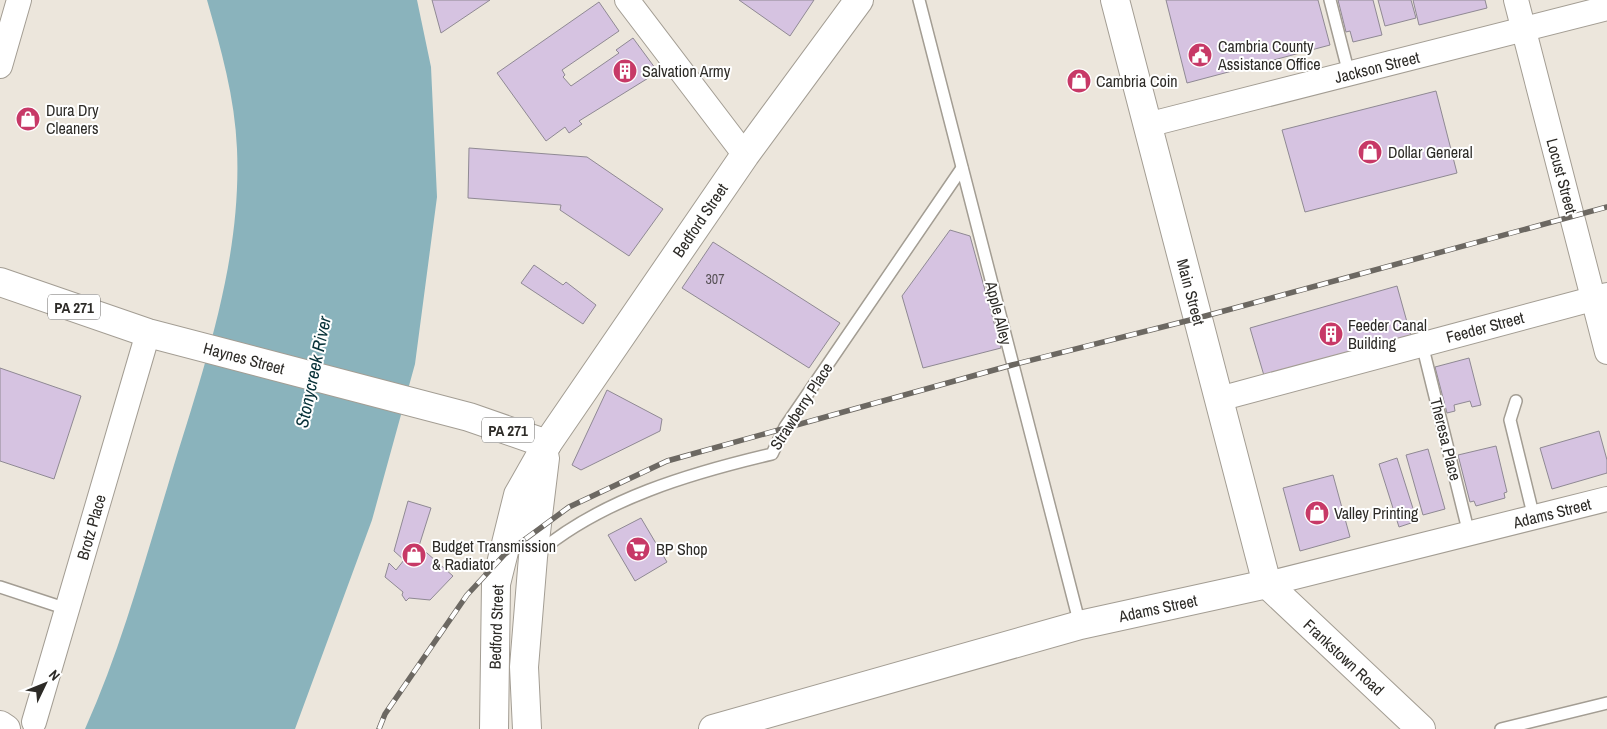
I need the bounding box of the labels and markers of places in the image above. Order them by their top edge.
place label: Cambria County Assistance Office [1217,35,1321,75]
public building icon: Cambria County Assistance Office [1187,42,1213,68]
building icon: Salvation Army [612,58,638,84]
place label: Salvation Army [642,60,731,82]
shop icon: Cambria Coin [1066,68,1092,94]
place label: Cambria Coin [1096,70,1178,92]
place label: Dura Dry Cleaners [46,99,99,139]
shop icon: Dura Dry Cleaners [15,106,41,132]
shop icon: Dollar General [1357,139,1383,165]
place label: Dollar General [1388,141,1473,163]
place label: Feeder Canal Building [1348,314,1427,354]
building icon: Feeder Canal Building [1318,321,1344,347]
shop icon: Valley Printing [1304,500,1330,526]
place label: Valley Printing [1334,502,1419,524]
place label: Budget Transmission & Radiator [432,535,556,575]
supermarket icon: BP Shop [625,536,651,562]
place label: BP Shop [656,538,708,560]
shop icon: Budget Transmission & Radiator [401,542,427,568]

